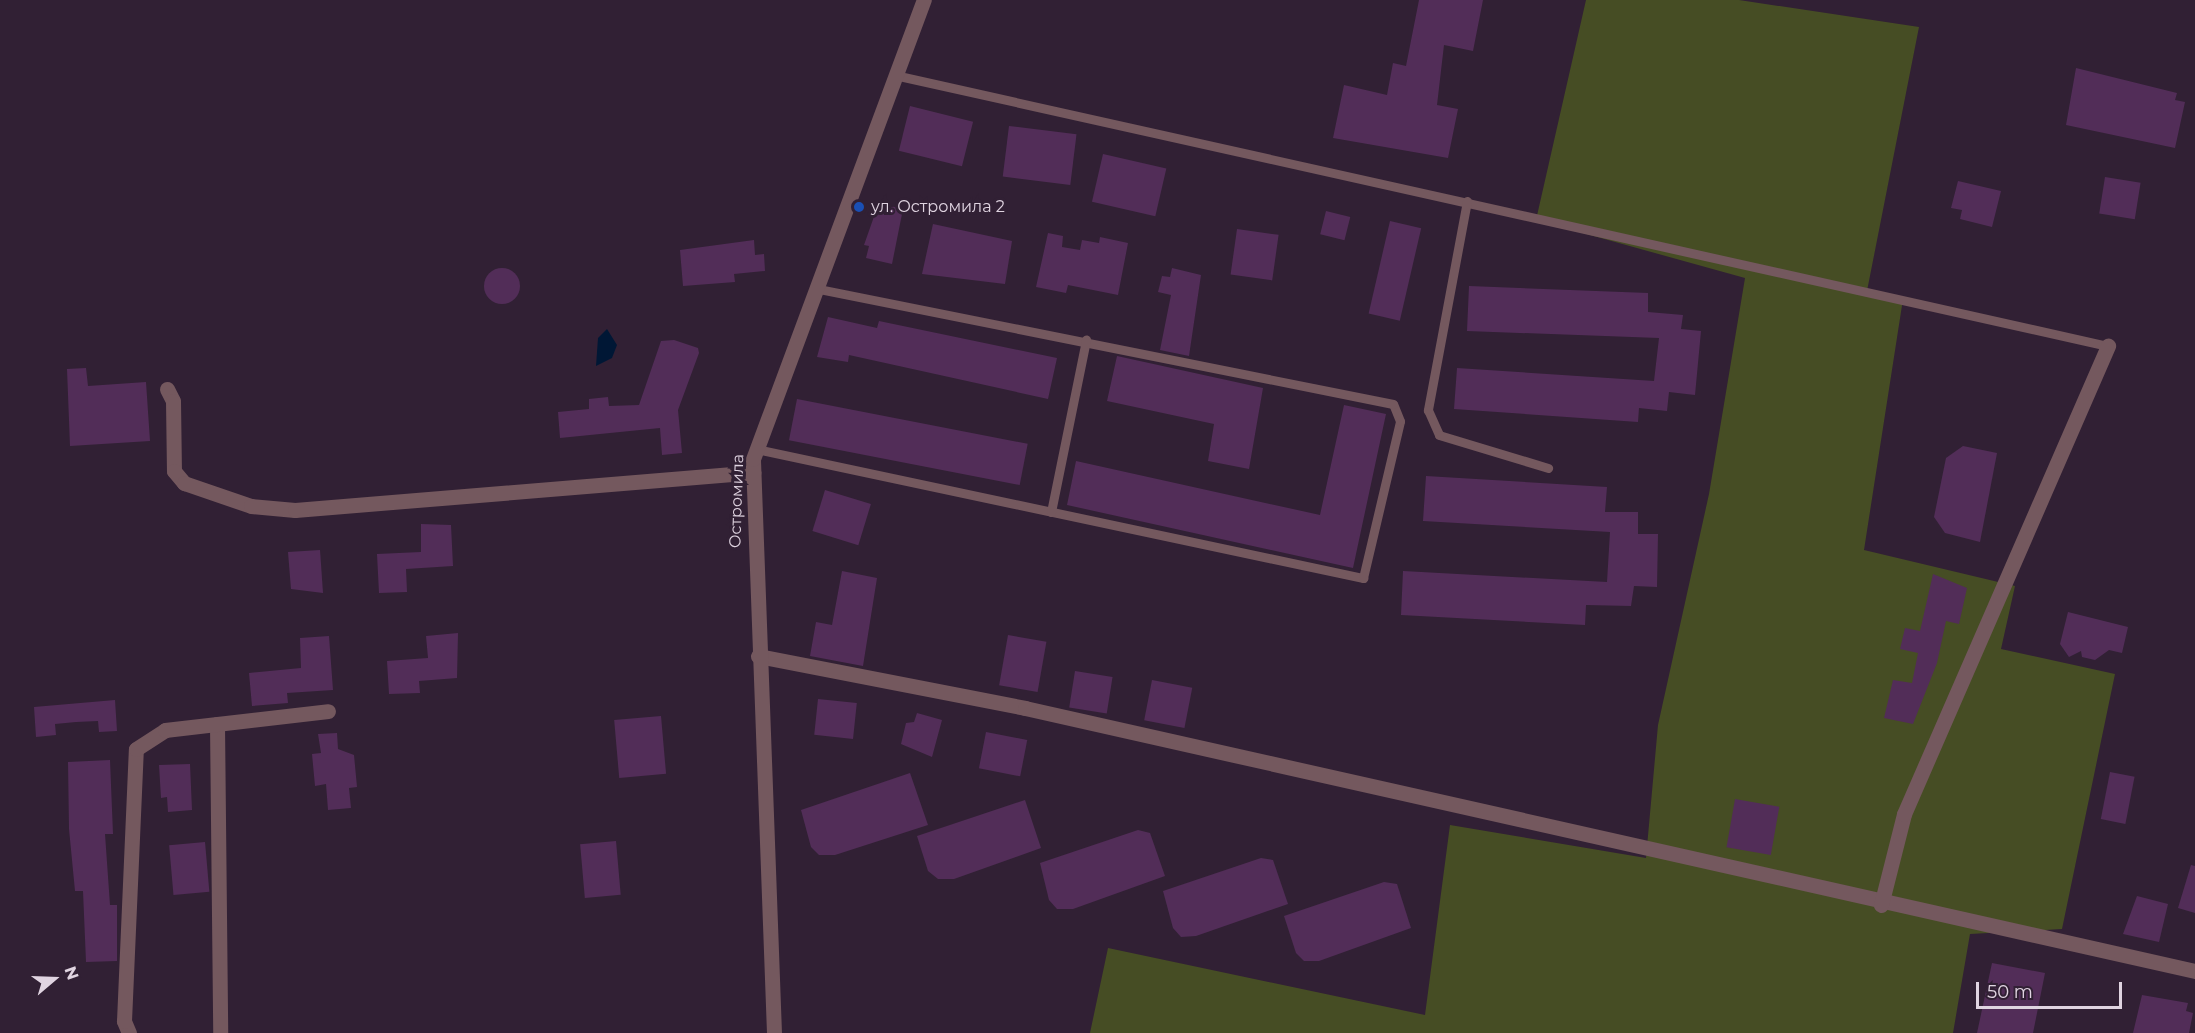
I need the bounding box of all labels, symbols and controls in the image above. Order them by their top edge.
place label: ул. Остромила 2 [871,197,1005,217]
marker: ул. Остромила 2 [852,200,866,214]
street label: Остромила [726,454,748,548]
north arrow [24,949,84,1009]
text: N [60,964,83,982]
scale bar [1979,970,2124,1008]
text: 50 m [1987,981,2033,1003]

